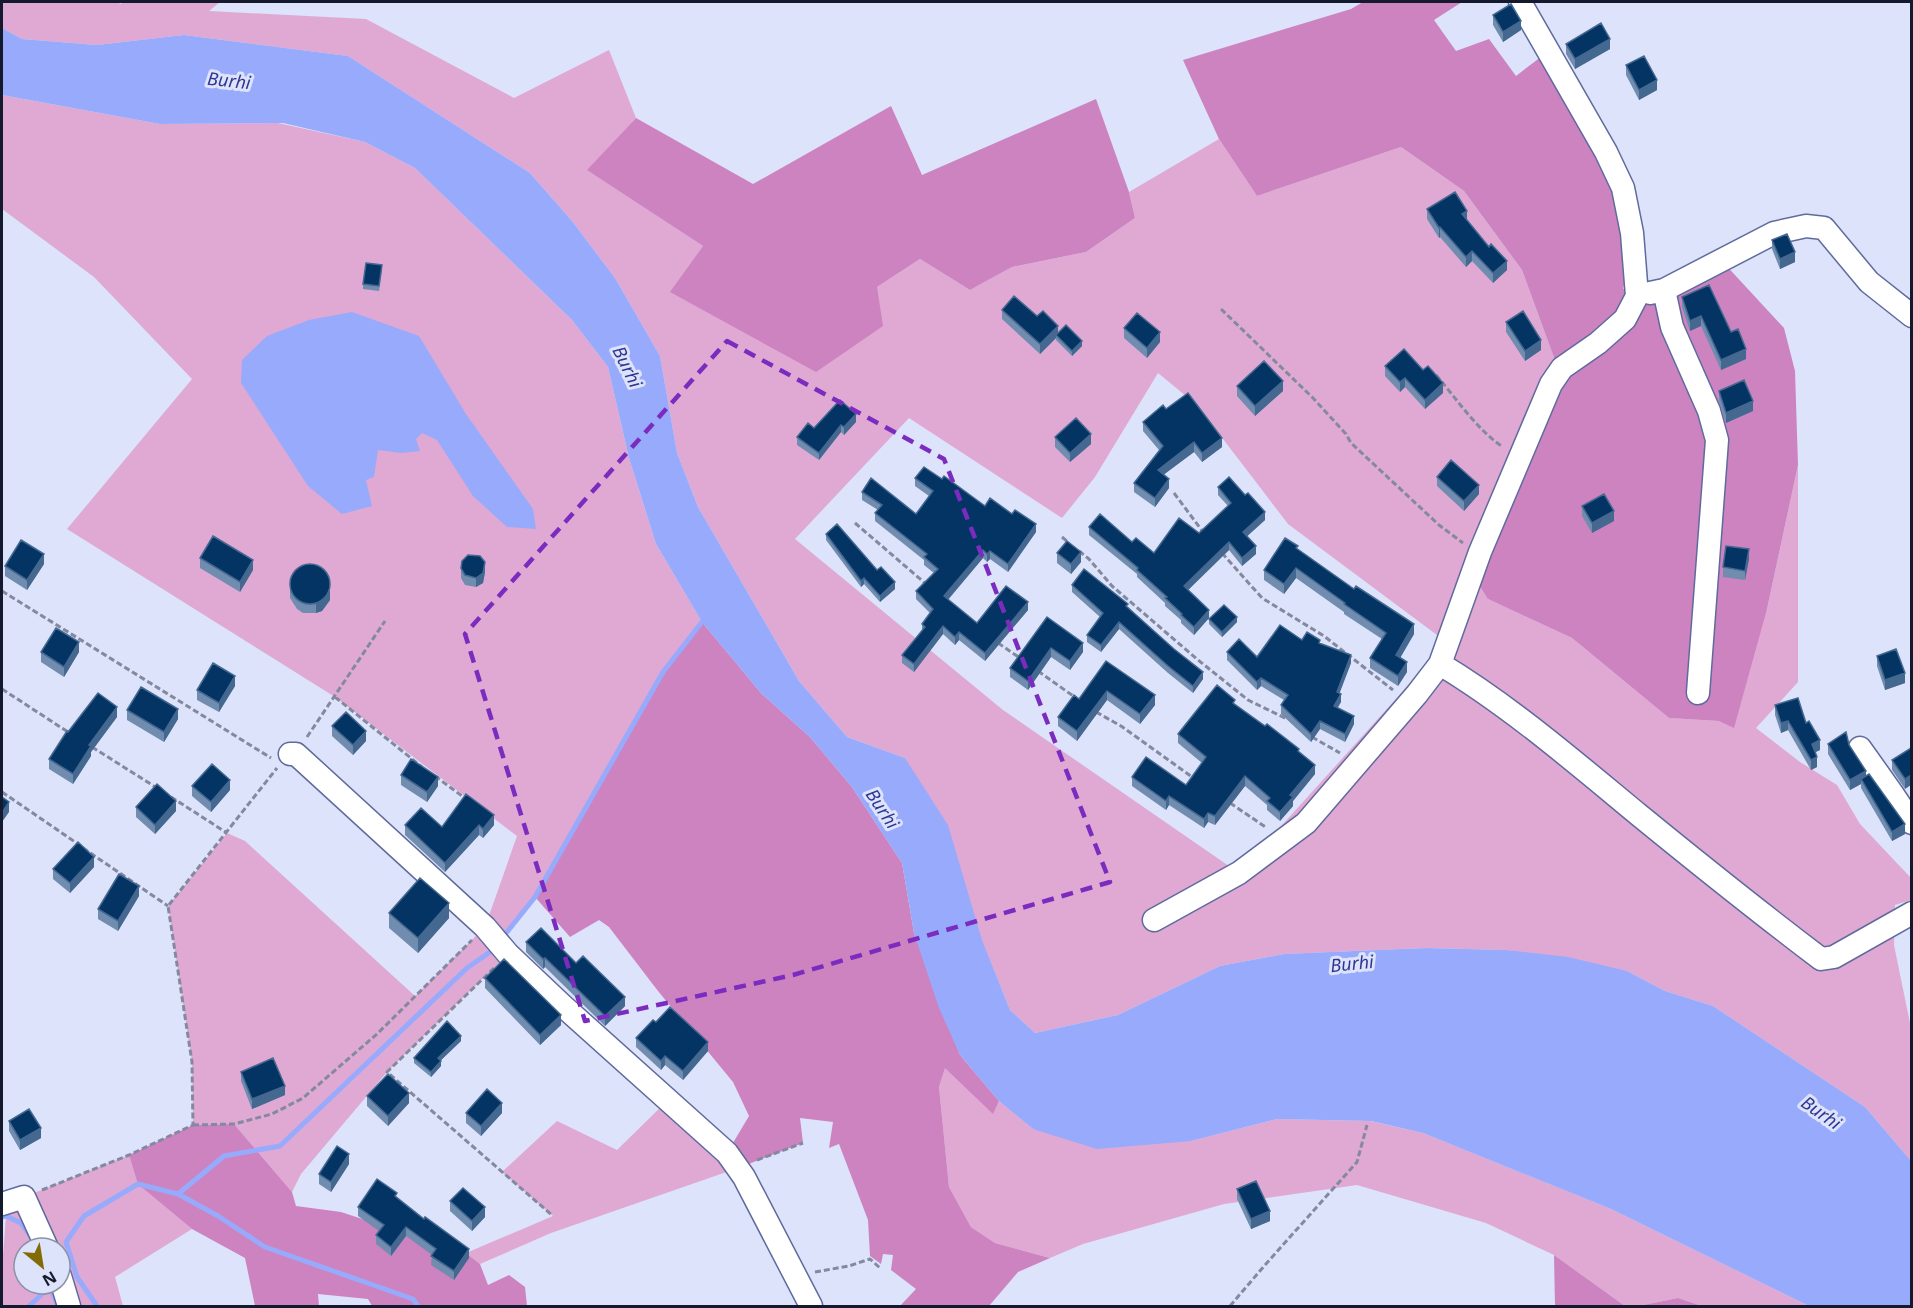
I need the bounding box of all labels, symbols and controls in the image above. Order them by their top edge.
water label: Burhi [206,66,252,94]
water label: Burhi [608,342,648,392]
water label: Burhi [861,784,905,833]
water label: Burhi [1329,949,1375,977]
water label: Burhi [1797,1090,1847,1135]
north arrow [12,1236,72,1296]
text: N [38,1266,61,1292]

